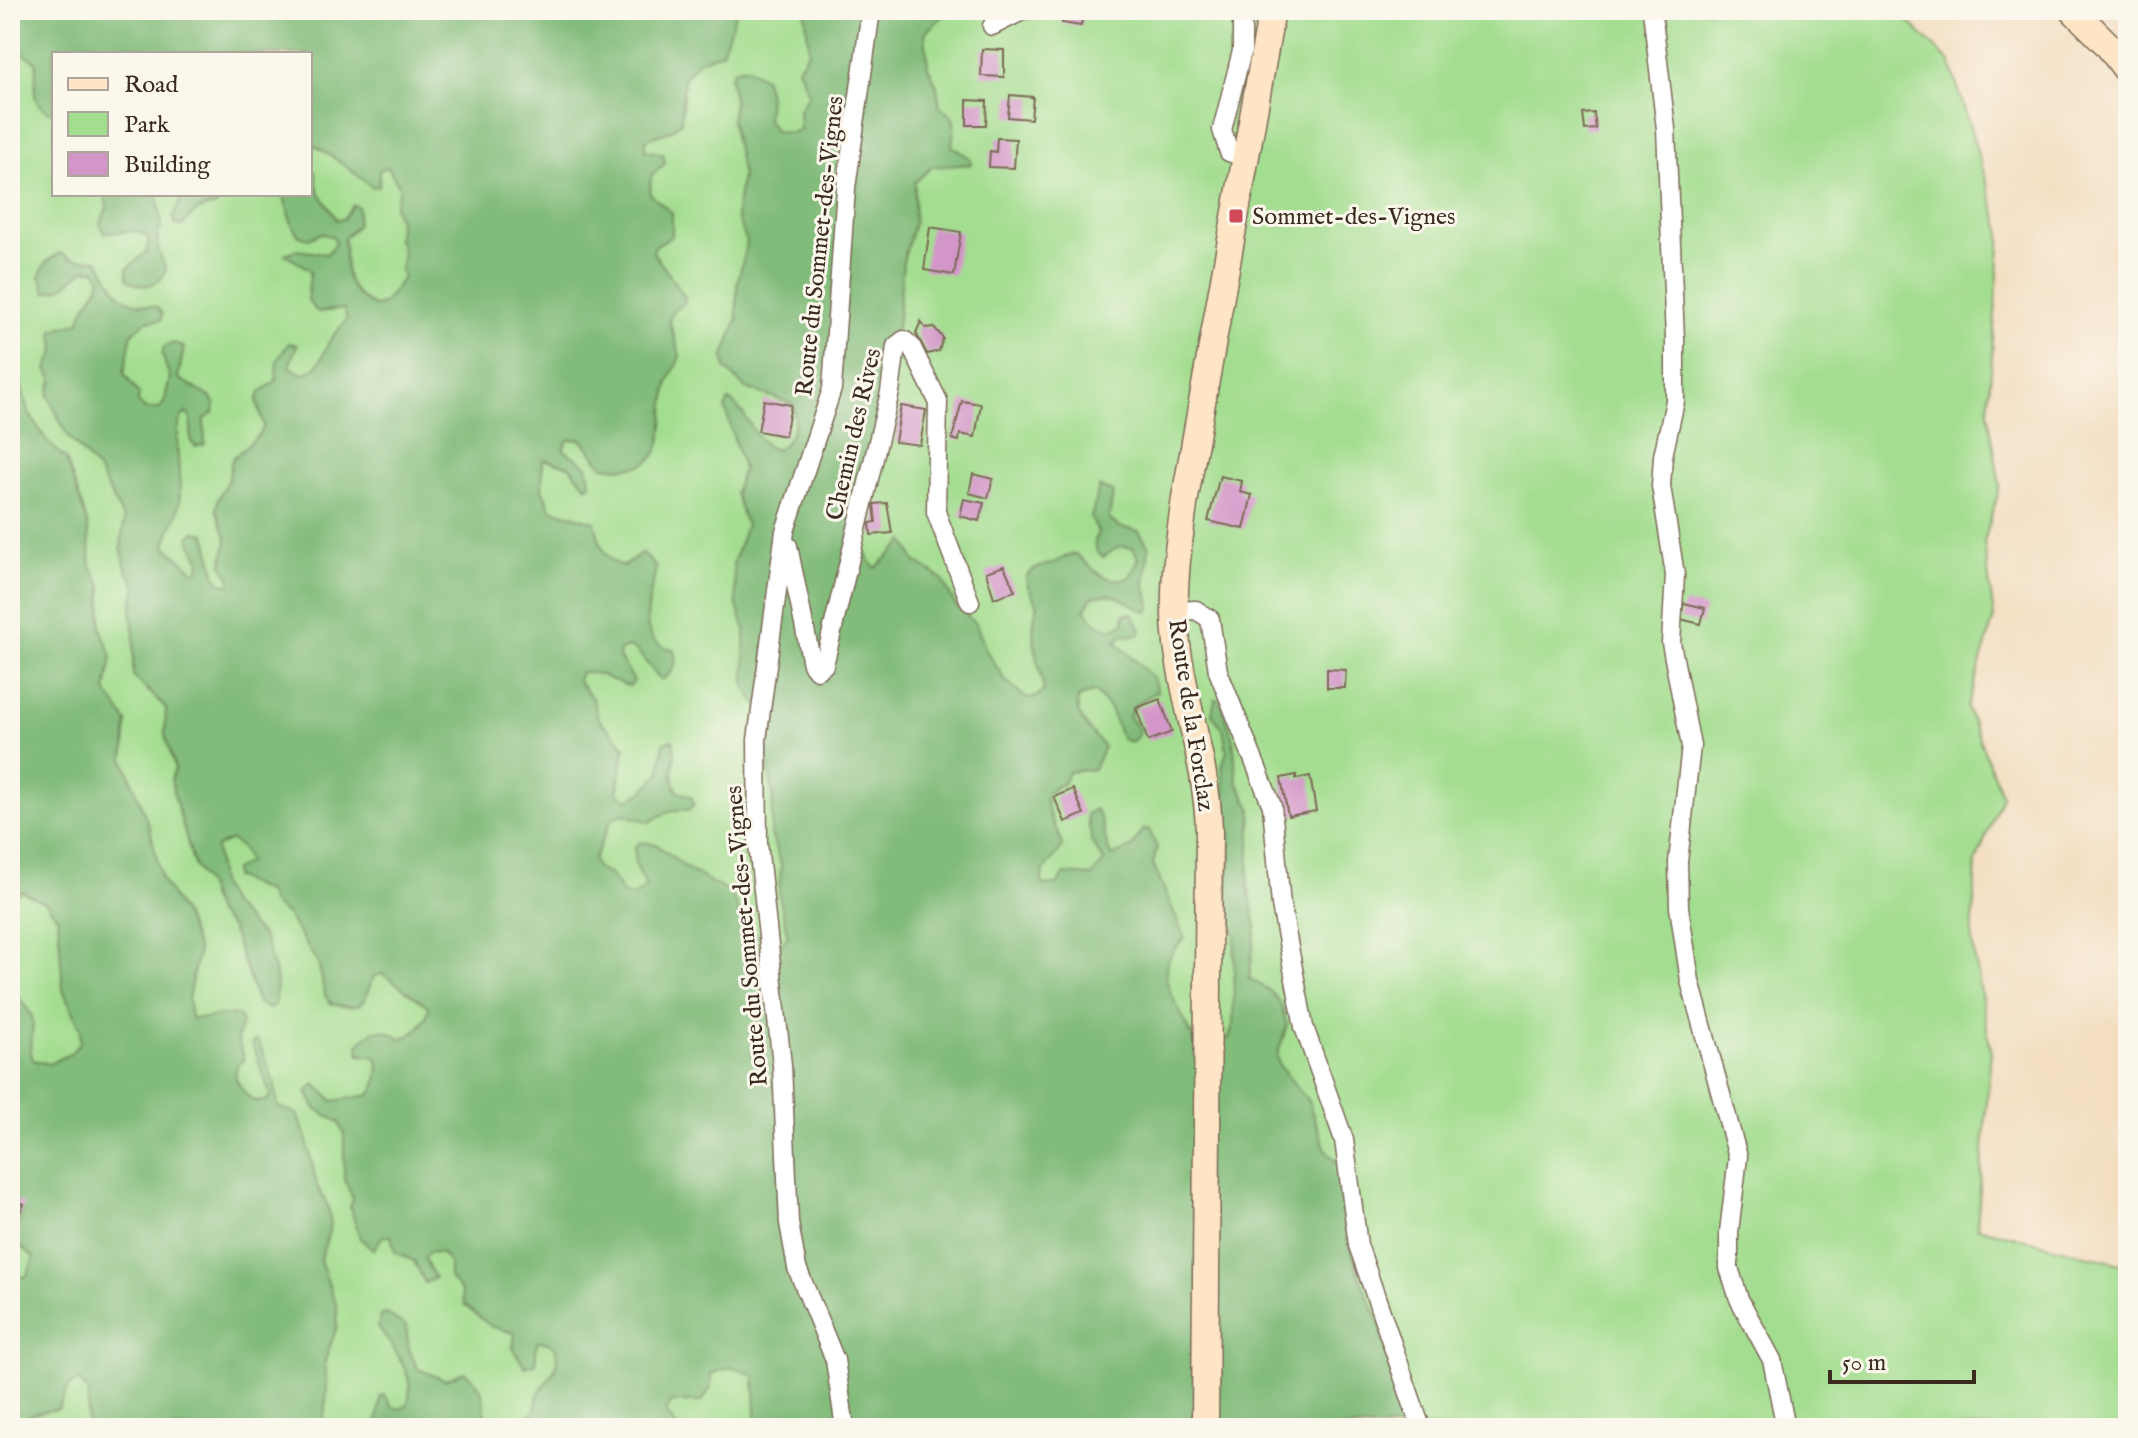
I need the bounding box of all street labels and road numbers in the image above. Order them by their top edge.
street label: Route du Sommet-des-Vignes [789,94,852,398]
street label: Chemin des Rives [820,345,889,523]
street label: Route de la Forclaz [1160,617,1221,814]
street label: Route du Sommet-des-Vignes [719,784,776,1088]

